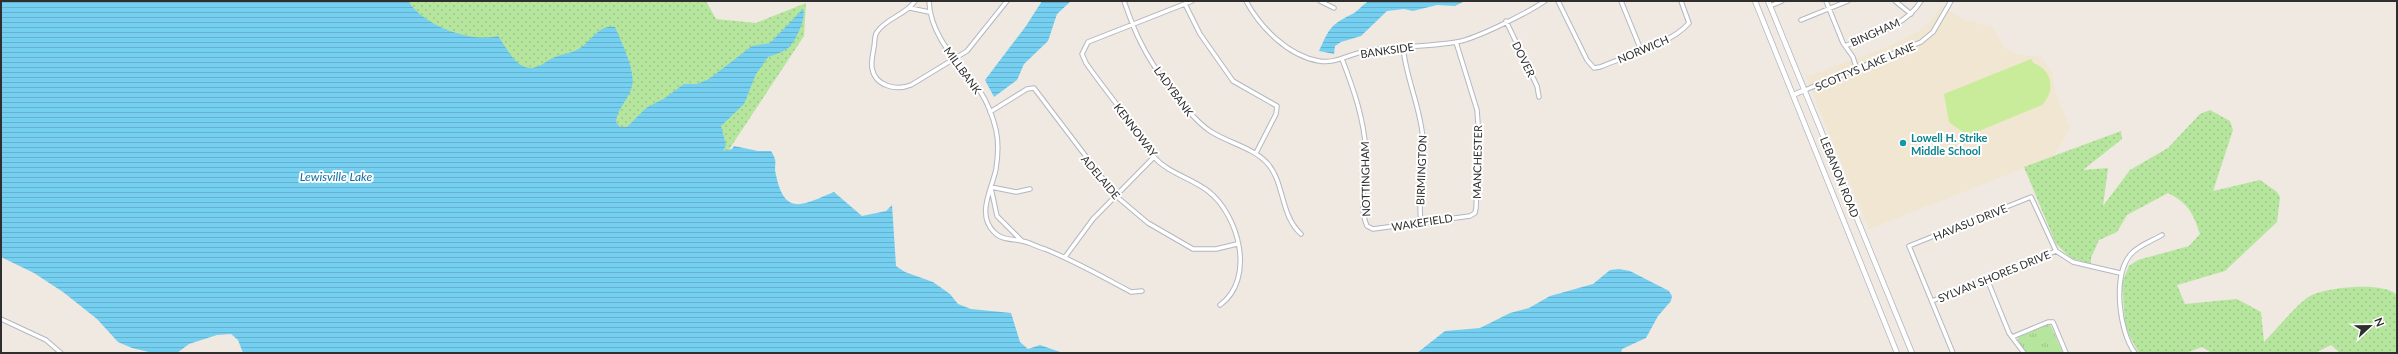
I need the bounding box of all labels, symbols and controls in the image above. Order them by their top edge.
street label: BINGHAM [1848,15,1902,49]
street label: NORWICH [1616,32,1670,66]
street label: DOVER [1510,39,1538,79]
street label: SCOTTYS LAKE LANE [1813,39,1917,93]
street label: BANKSIDE [1359,40,1415,60]
street label: MILLBANK [942,44,985,97]
street label: LADYBANK [1152,64,1197,119]
street label: KENNOWAY [1112,101,1160,159]
street label: MANCHESTER [1470,125,1484,199]
place label: Lowell H. Strike Middle School [1911,131,1988,157]
street label: BIRMINGTON [1413,135,1429,205]
street label: LEBANON ROAD [1818,135,1862,219]
marker: Lowell H. Strike Middle School [1898,138,1908,148]
street label: NOTTINGHAM [1358,141,1372,217]
street label: ADELAIDE [1079,152,1123,202]
water label: Lewisville Lake [300,169,372,184]
street label: HAVASU DRIVE [1931,201,2009,243]
street label: WAKEFIELD [1391,211,1453,233]
street label: SYLVAN SHORES DRIVE [1936,247,2052,305]
north arrow [2350,306,2390,346]
text: N [2372,316,2387,328]

